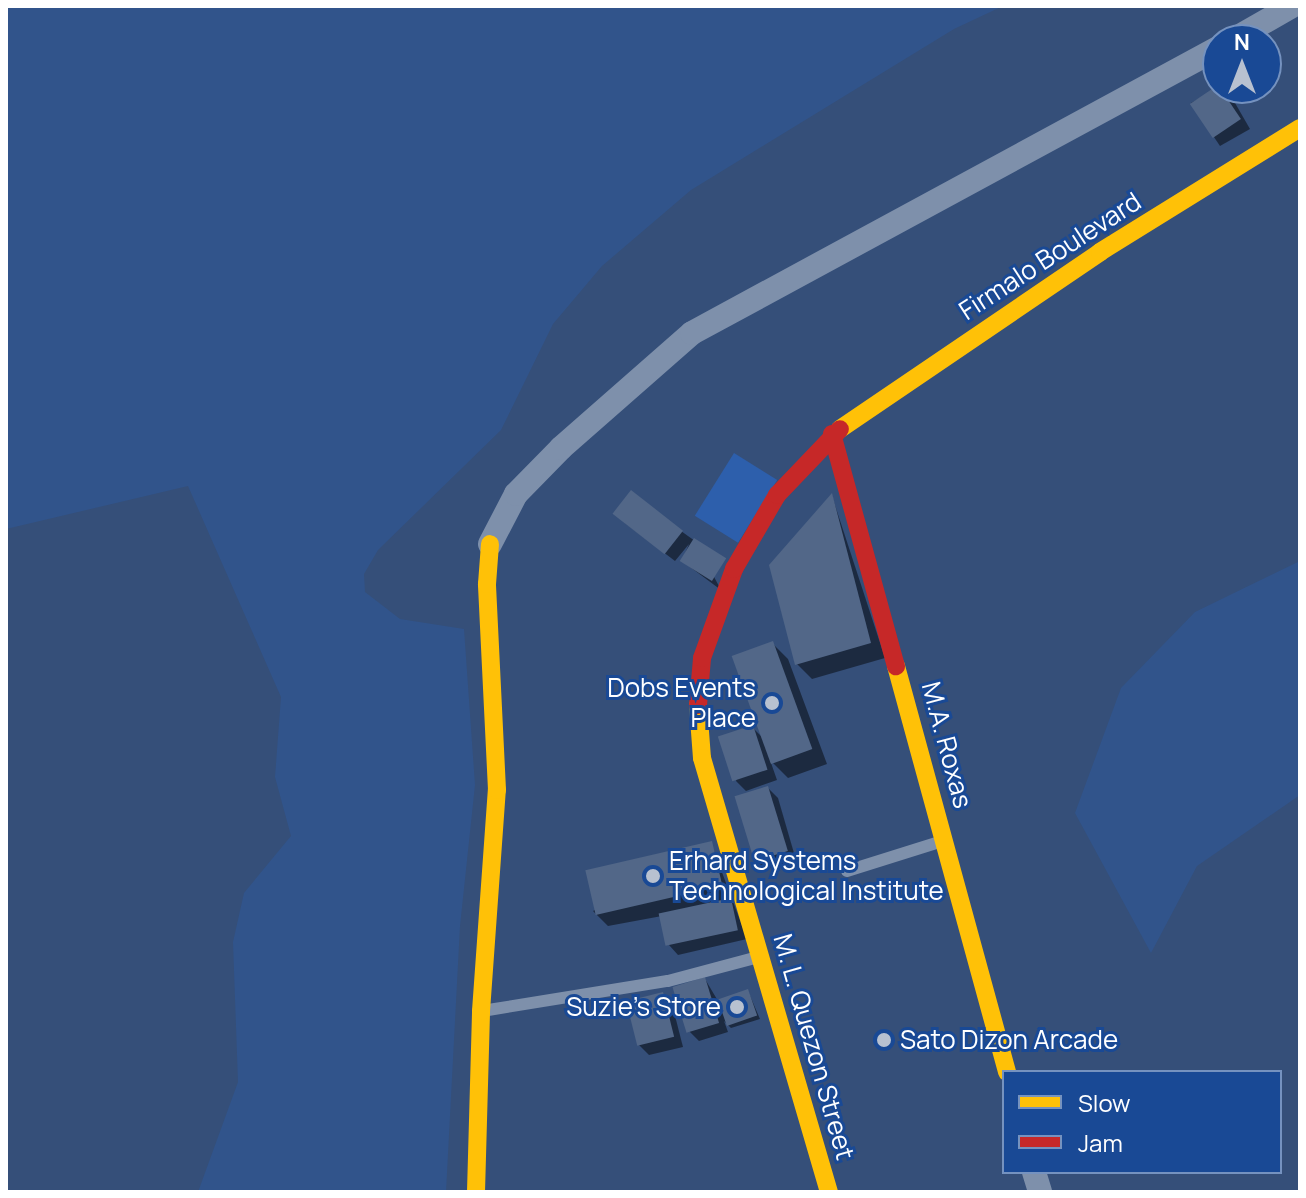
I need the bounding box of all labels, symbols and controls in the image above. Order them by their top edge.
north arrow [1202,24,1282,104]
text: N [1234,27,1250,57]
street label: Firmalo Boulevard [953,186,1147,326]
place label: Dobs Events Place [607,672,756,734]
street label: M.A. Roxas [915,678,979,812]
marker: Dobs Events Place [763,694,781,712]
place label: Erhard Systems Technological Institute [669,845,944,906]
marker: Erhard Systems Technological Institute [644,867,662,885]
street label: M. L. Quezon Street [767,931,861,1163]
place label: Suzie's Store [567,991,721,1023]
marker: Suzie's Store [728,998,746,1016]
place label: Sato Dizon Arcade [900,1024,1118,1056]
marker: Sato Dizon Arcade [875,1031,893,1049]
legend [1002,1070,1282,1174]
text: Slow [1078,1086,1131,1119]
text: Jam [1078,1126,1123,1159]

